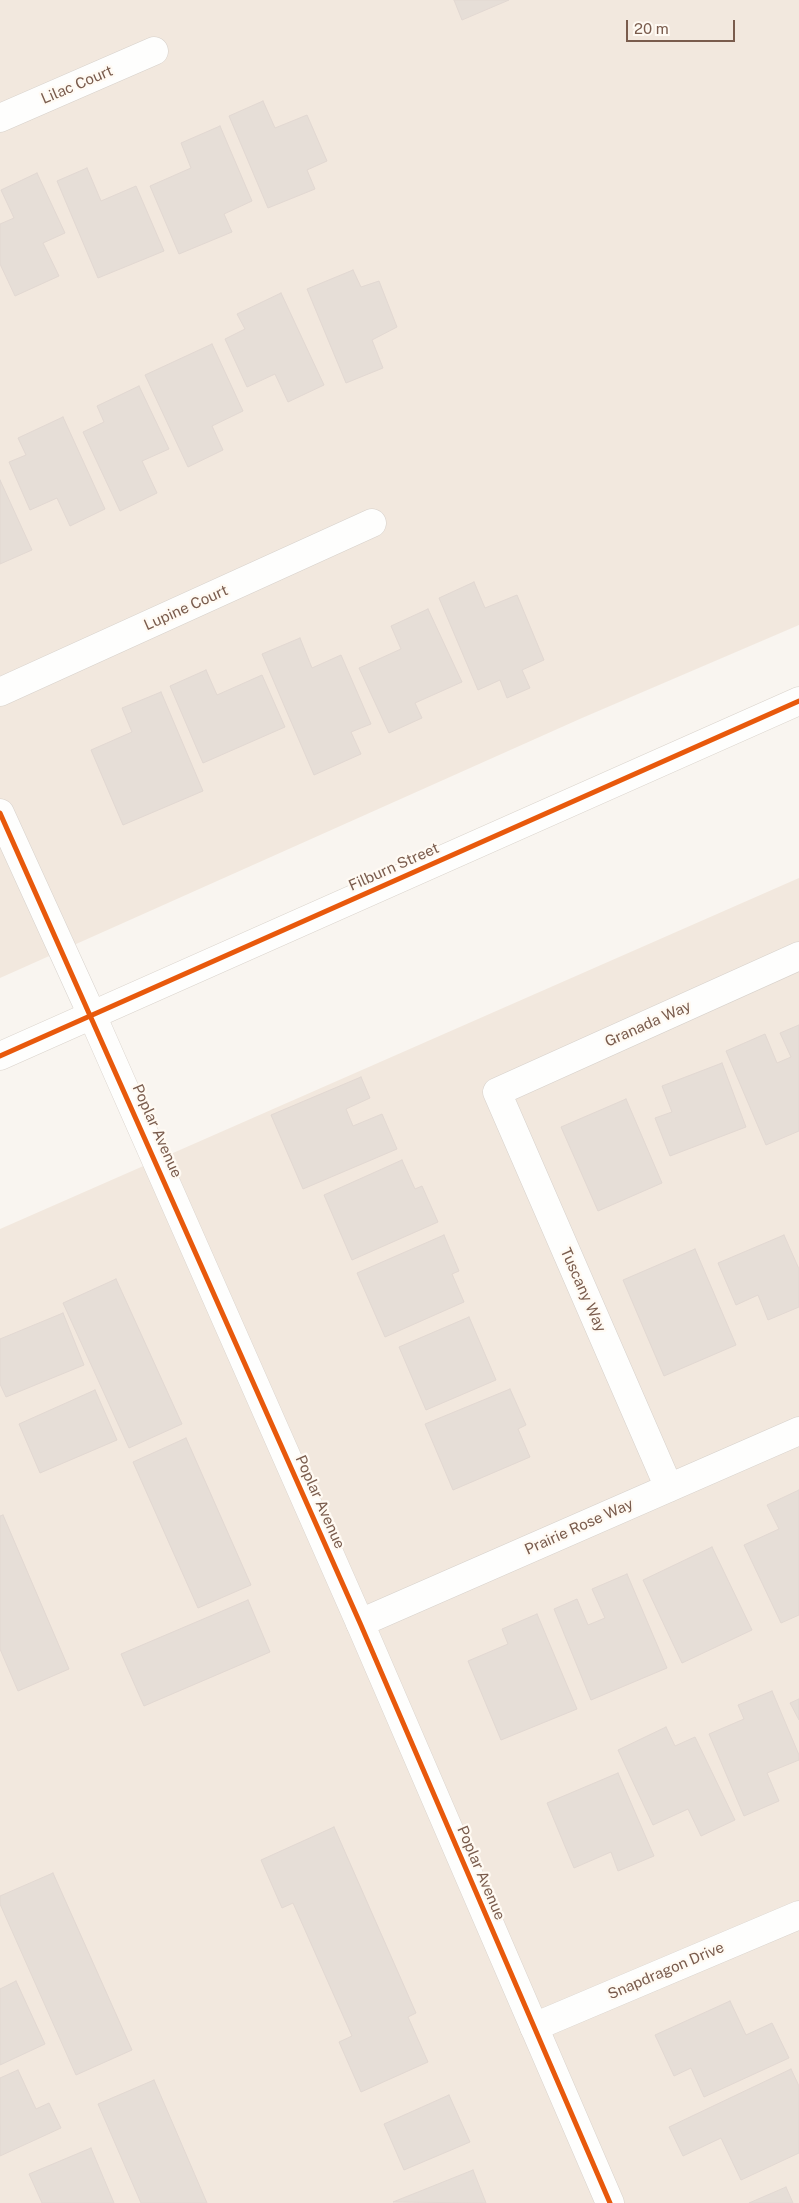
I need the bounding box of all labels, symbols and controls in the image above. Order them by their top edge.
scale bar [629,10,738,42]
text: 20 m [634,20,669,37]
street label: Lilac Court [38,62,116,108]
street label: Lupine Court [141,581,231,635]
street label: Filburn Street [346,839,442,895]
street label: Granada Way [602,997,694,1051]
street label: Poplar Avenue [128,1081,186,1181]
street label: Tuscany Way [556,1245,610,1335]
street label: Poplar Avenue [291,1452,349,1552]
street label: Prairie Rose Way [522,1495,636,1559]
street label: Poplar Avenue [453,1823,509,1923]
street label: Snapdragon Drive [605,1938,727,2004]

